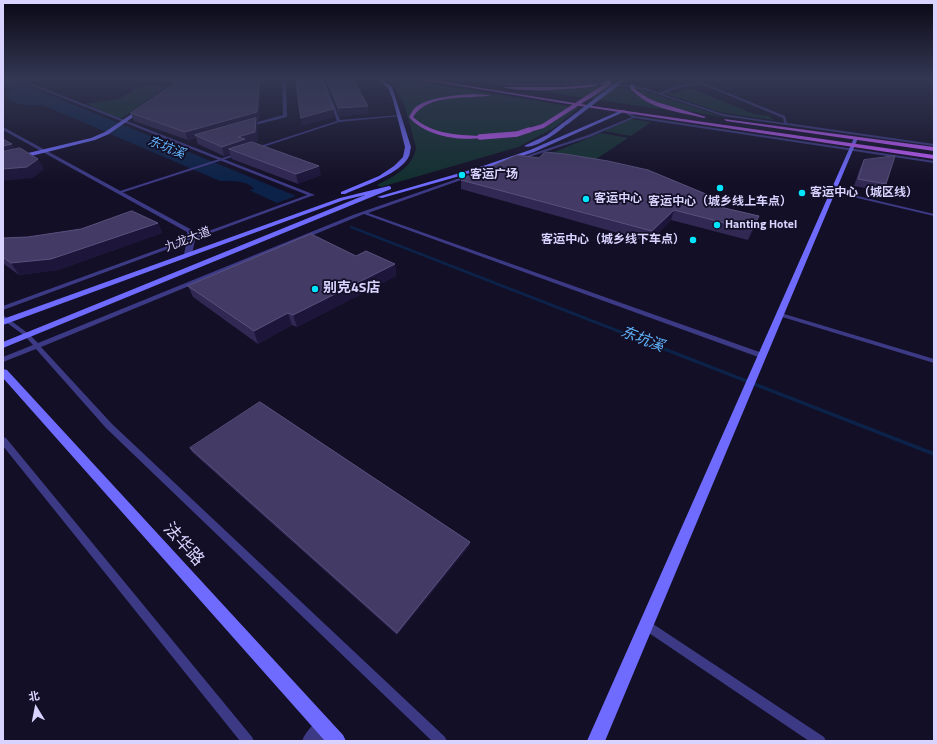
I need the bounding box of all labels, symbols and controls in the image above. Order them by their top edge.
water label: 东坑溪 [145,133,187,163]
place label: 客运广场 [470,168,518,182]
marker: 客运广场 [457,170,467,180]
marker: 客运中心（城乡线上车点） [715,183,725,193]
place label: 客运中心（城区线） [810,186,918,200]
marker: 客运中心（城区线） [797,188,807,198]
place label: 客运中心 [594,192,642,206]
marker: 客运中心 [581,194,591,204]
place label: 客运中心（城乡线上车点） [648,195,792,209]
place label: Hanting Hotel [725,218,797,232]
marker: Hanting Hotel [712,220,722,230]
street label: 九龙大道 [163,225,213,255]
place label: 客运中心（城乡线下车点） [541,233,685,247]
marker: 客运中心（城乡线下车点） [688,235,698,245]
place label: 别克4S店 [323,281,380,297]
marker: 别克4S店 [310,284,320,294]
water label: 东坑溪 [618,324,666,356]
street label: 法华路 [158,519,208,571]
text: 北 [27,687,41,705]
north arrow [16,688,56,728]

